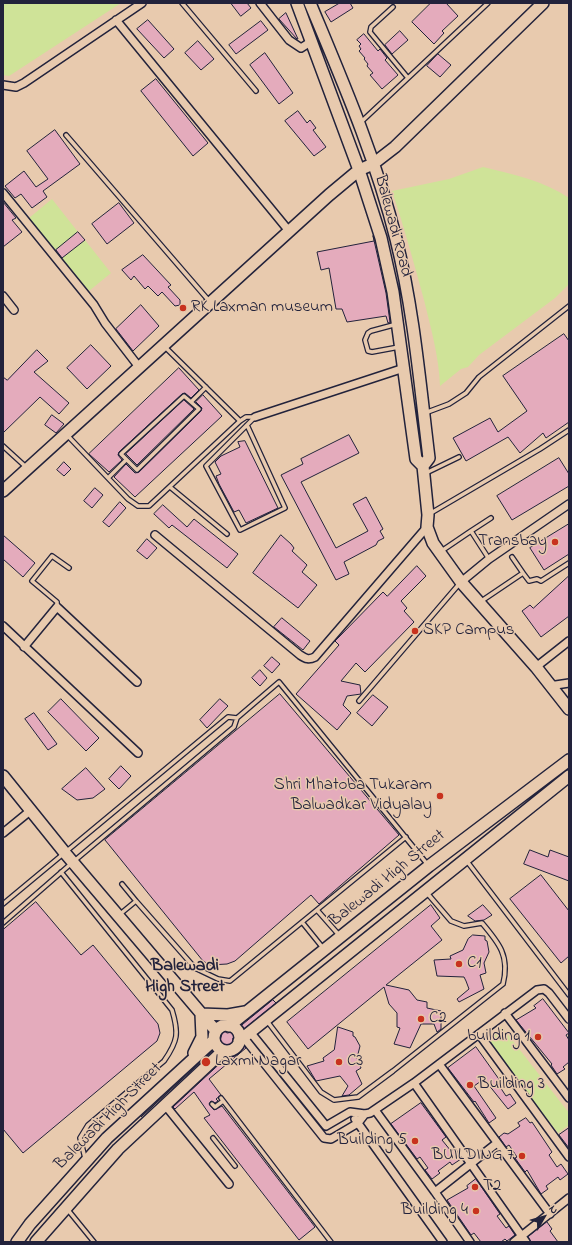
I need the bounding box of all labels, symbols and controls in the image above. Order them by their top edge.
street label: Balewadi Road [369,173,415,279]
place label: RK Laxman museum [191,298,333,318]
marker: RK Laxman museum [178,303,188,313]
place label: Transbay [478,532,547,552]
marker: Transbay [550,537,560,547]
place label: SKP Campus [423,621,515,641]
marker: SKP Campus [410,626,420,636]
place label: Shri Mhatoba Tukaram Balwadkar Vidyalay [274,776,432,816]
marker: Shri Mhatoba Tukaram Balwadkar Vidyalay [435,791,445,801]
street label: Balewadi High Street [326,826,450,932]
place label: C1 [467,954,482,974]
district label: Balewadi High Street [145,956,225,998]
marker: C1 [454,959,464,969]
place label: C2 [429,1009,447,1029]
marker: C2 [416,1014,426,1024]
place label: building 1 [467,1027,530,1047]
marker: building 1 [533,1032,543,1042]
place label: Laxmi Nagar [215,1052,301,1072]
place label: C3 [347,1052,363,1072]
marker: Laxmi Nagar [200,1056,212,1068]
marker: C3 [334,1057,344,1067]
street label: Balewadi High Street [51,1059,167,1175]
place label: Building 3 [478,1075,545,1095]
marker: Building 3 [465,1080,475,1090]
place label: Building 5 [337,1131,407,1151]
marker: Building 5 [410,1136,420,1146]
place label: BUILDING 7 [432,1146,514,1166]
marker: BUILDING 7 [517,1151,527,1161]
place label: T2 [483,1177,501,1197]
marker: T2 [470,1182,480,1192]
north arrow [524,1197,564,1237]
place label: Building 4 [401,1201,468,1221]
text: N [545,1202,562,1217]
marker: Building 4 [471,1206,481,1216]

